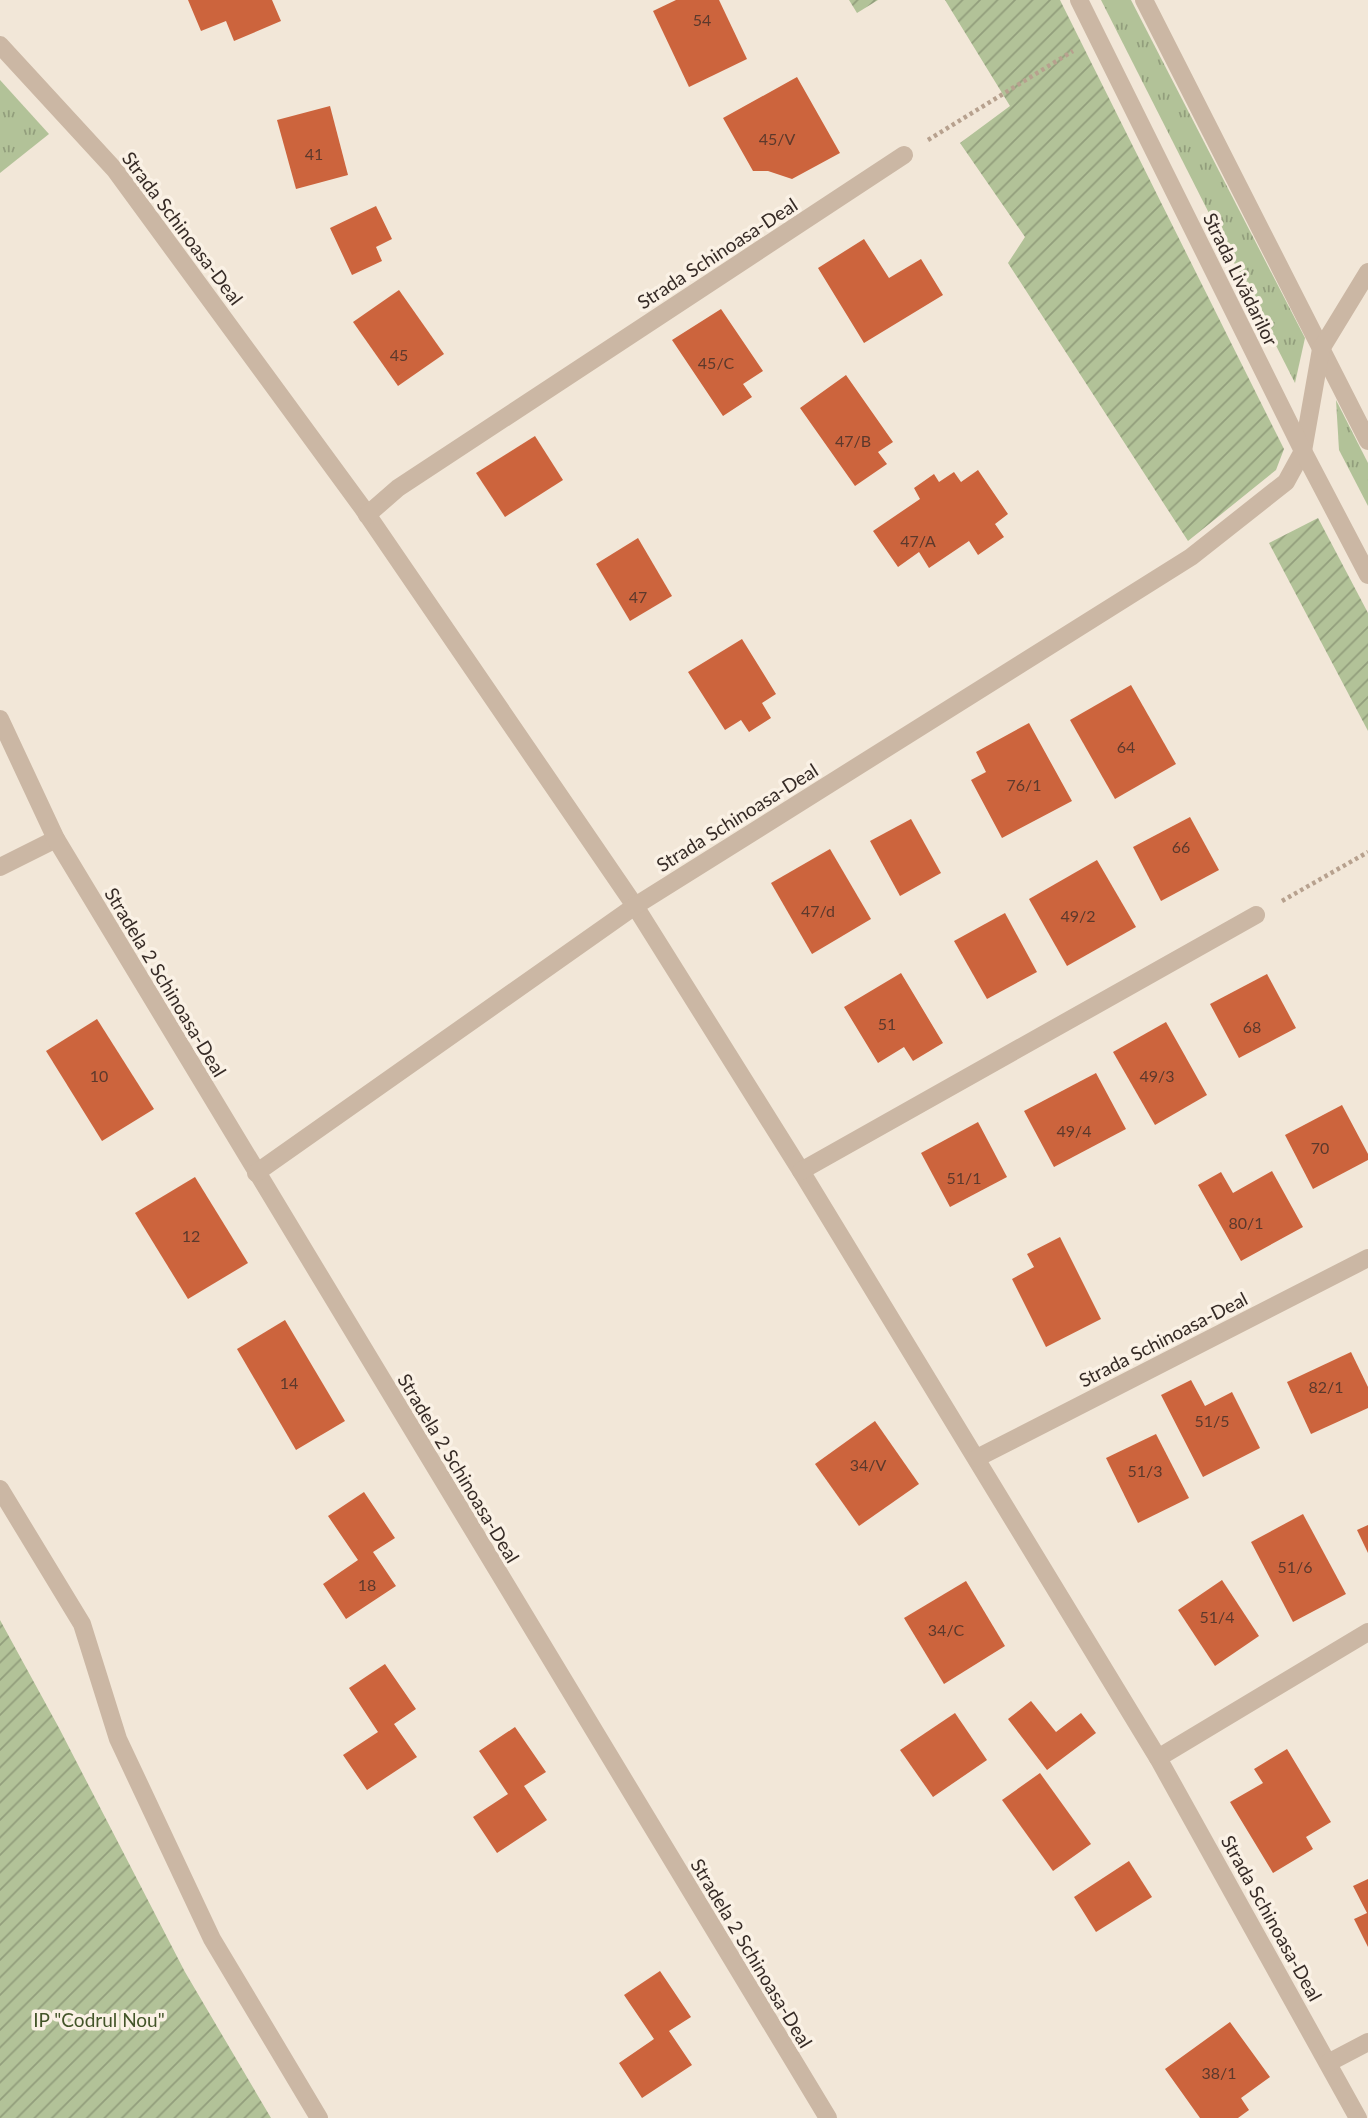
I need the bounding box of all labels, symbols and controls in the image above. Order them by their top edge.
house number: 54 [693,10,711,29]
house number: 45/V [759,129,796,148]
house number: 41 [305,144,323,163]
street label: Strada Schinoasa-Deal [118,147,248,309]
street label: Strada Schinoasa-Deal [633,193,801,313]
street label: Strada Livădarilor [1199,209,1283,349]
house number: 45 [390,345,408,364]
house number: 45/C [698,353,734,372]
house number: 47/B [835,431,871,450]
house number: 47/A [900,531,936,550]
house number: 47 [629,587,647,606]
house number: 64 [1117,737,1135,756]
street label: Strada Schinoasa-Deal [652,758,822,876]
house number: 76/1 [1006,775,1042,794]
house number: 66 [1172,837,1190,856]
street label: Stradela 2 Schinoasa-Deal [100,883,232,1081]
house number: 47/d [801,901,835,920]
house number: 49/2 [1060,906,1096,925]
house number: 51 [878,1014,896,1033]
house number: 68 [1243,1017,1261,1036]
house number: 10 [90,1066,108,1085]
house number: 49/3 [1139,1066,1175,1085]
house number: 49/4 [1056,1121,1092,1140]
house number: 70 [1311,1138,1329,1157]
house number: 51/1 [946,1168,982,1187]
house number: 80/1 [1228,1213,1264,1232]
house number: 12 [182,1226,200,1245]
street label: Strada Schinoasa-Deal [1075,1286,1251,1392]
street label: Stradela 2 Schinoasa-Deal [393,1369,525,1567]
house number: 14 [280,1373,298,1392]
house number: 82/1 [1308,1377,1344,1396]
house number: 51/5 [1194,1411,1230,1430]
house number: 34/V [850,1455,887,1474]
house number: 51/3 [1127,1461,1163,1480]
house number: 51/6 [1277,1557,1313,1576]
house number: 18 [358,1575,376,1594]
house number: 51/4 [1199,1607,1235,1626]
house number: 34/C [928,1620,964,1639]
street label: Strada Schinoasa-Deal [1217,1831,1327,2005]
street label: Stradela 2 Schinoasa-Deal [686,1854,818,2052]
park label: IP "Codrul Nou" [33,2008,165,2031]
house number: 38/1 [1201,2063,1237,2082]

